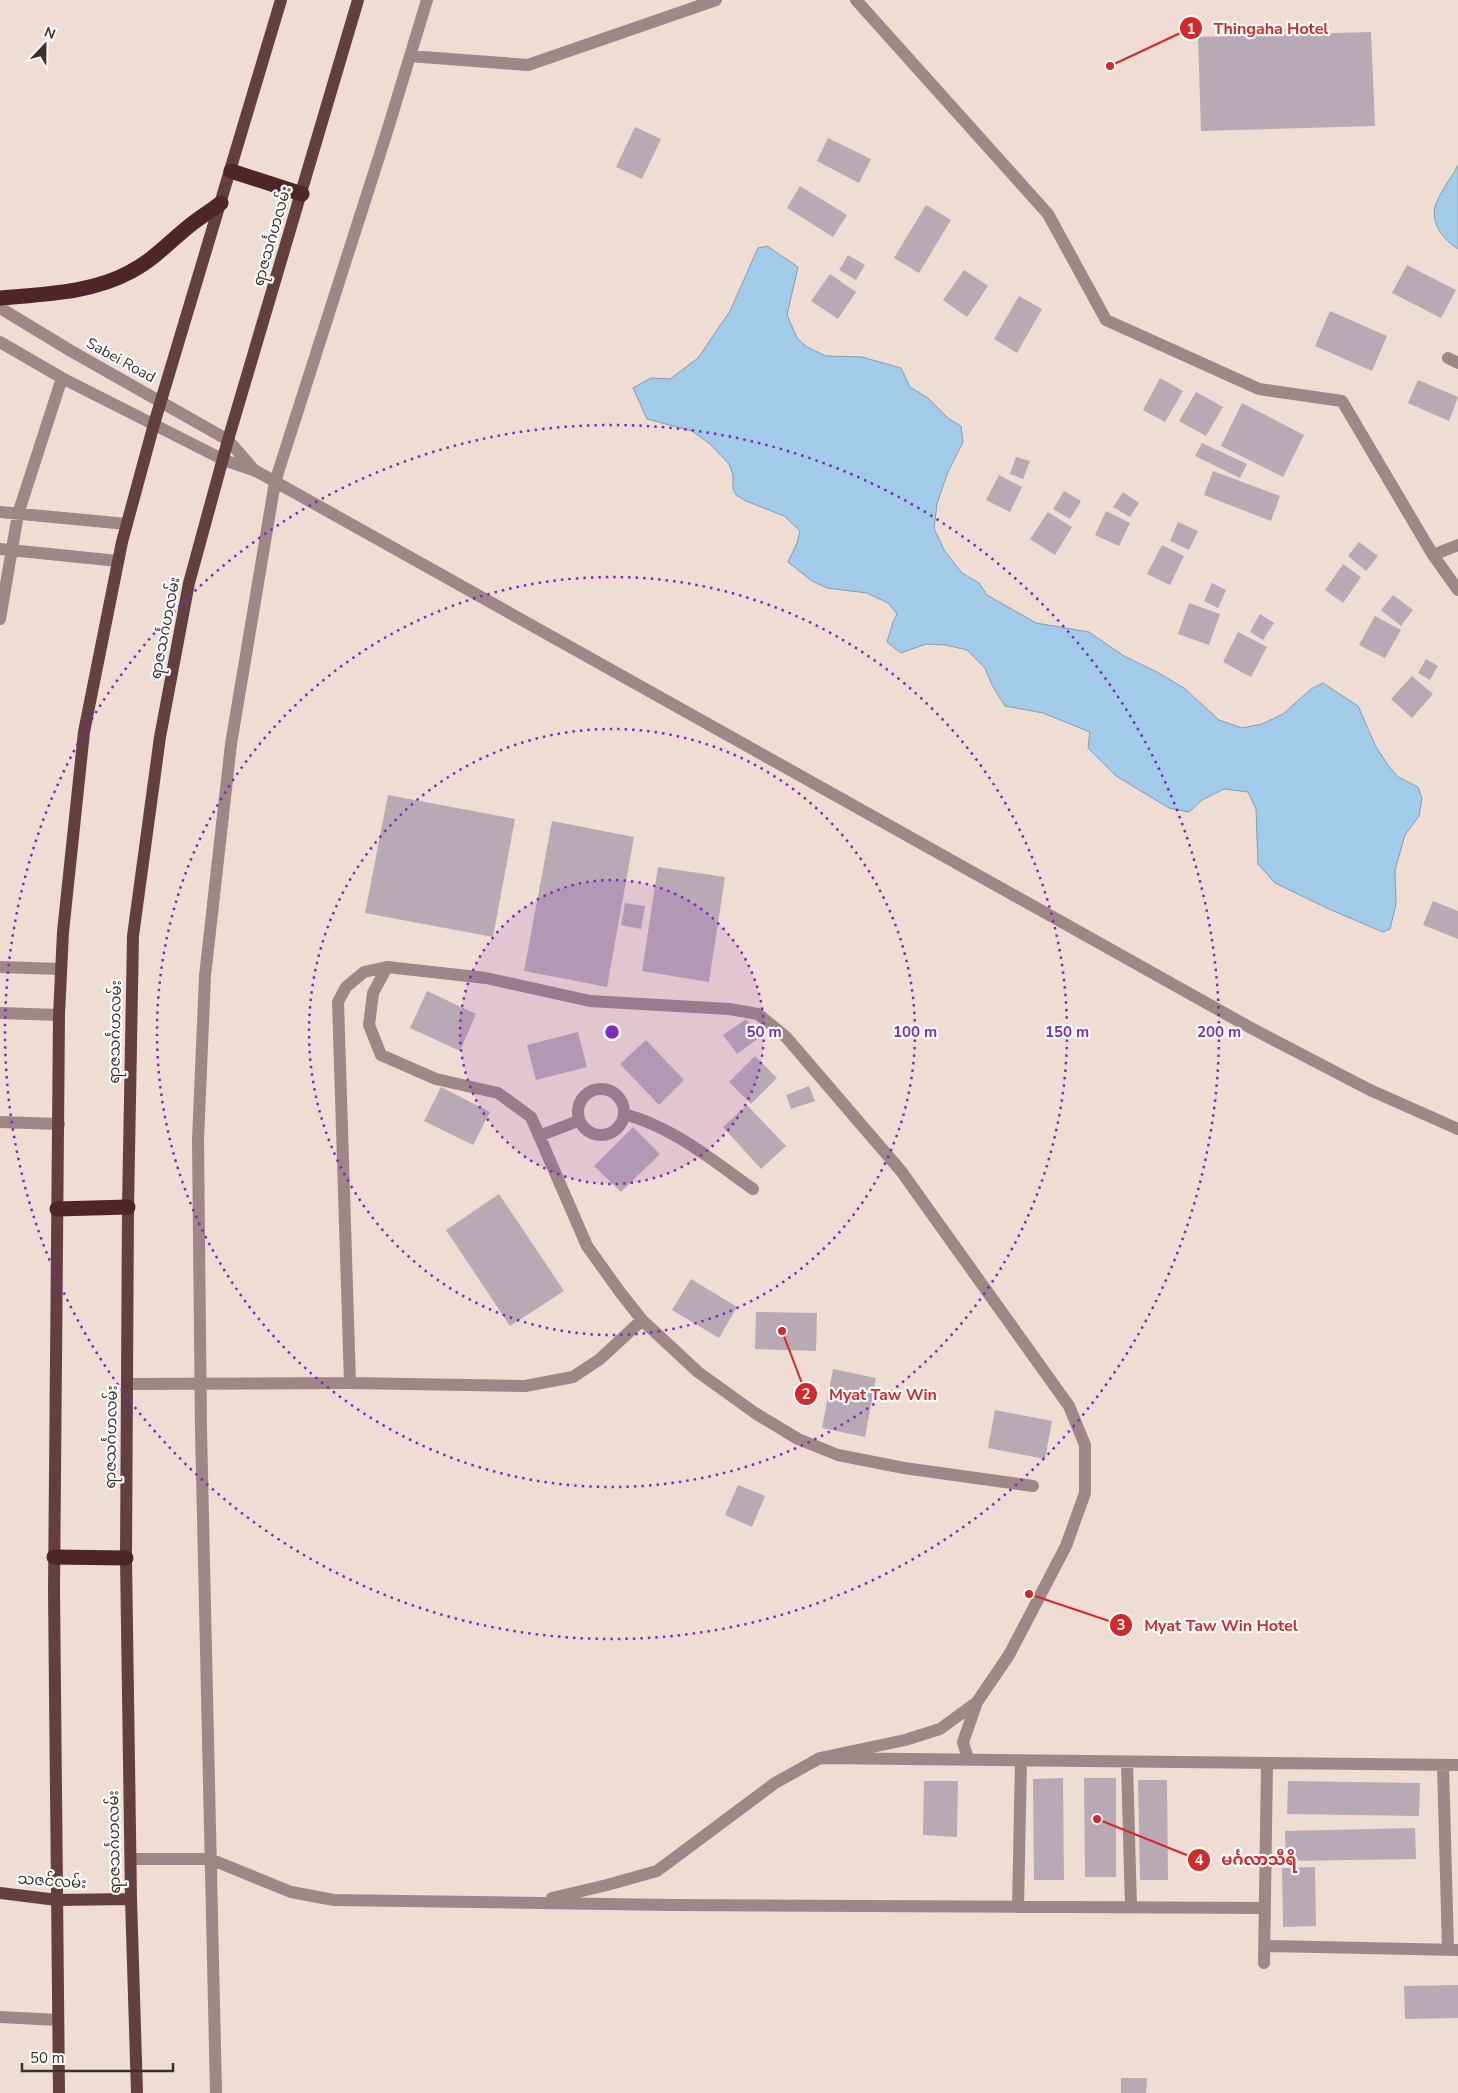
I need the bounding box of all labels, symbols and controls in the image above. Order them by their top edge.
callout: Thingaha Hotel [1179,13,1339,44]
text: Thingaha Hotel [1214,18,1328,40]
text: 1 [1186,19,1196,39]
north arrow [20,20,70,70]
text: N [41,23,58,44]
street label: ရာဇသင်္ဂဟလမ်း [248,184,298,289]
street label: Sabei Road [83,333,159,387]
street label: ရာဇသင်္ဂဟလမ်း [145,575,187,681]
street label: ရာဇသင်္ဂဟလမ်း [104,980,128,1084]
text: 50 m [746,1022,782,1042]
text: 100 m [893,1022,937,1042]
text: 150 m [1045,1022,1089,1042]
text: 200 m [1197,1022,1241,1042]
centre of rings [603,1023,621,1041]
callout: Myat Taw Win [794,1378,947,1409]
text: 2 [801,1384,811,1404]
text: Myat Taw Win [829,1384,937,1406]
street label: ရာဇသင်္ဂဟလမ်း [100,1385,124,1489]
callout: Myat Taw Win Hotel [1109,1609,1307,1640]
text: 3 [1116,1615,1126,1635]
text: Myat Taw Win Hotel [1144,1615,1298,1637]
street label: ရာဇသင်္ဂဟလမ်း [103,1790,127,1894]
callout: မင်္ဂလာသီရိ [1187,1844,1307,1875]
text: မင်္ဂလာသီရိ [1221,1848,1298,1873]
text: 4 [1194,1850,1204,1870]
street label: သဇင်လမ်း [17,1869,87,1893]
scale bar [22,2040,174,2072]
text: 50 m [30,2048,65,2068]

